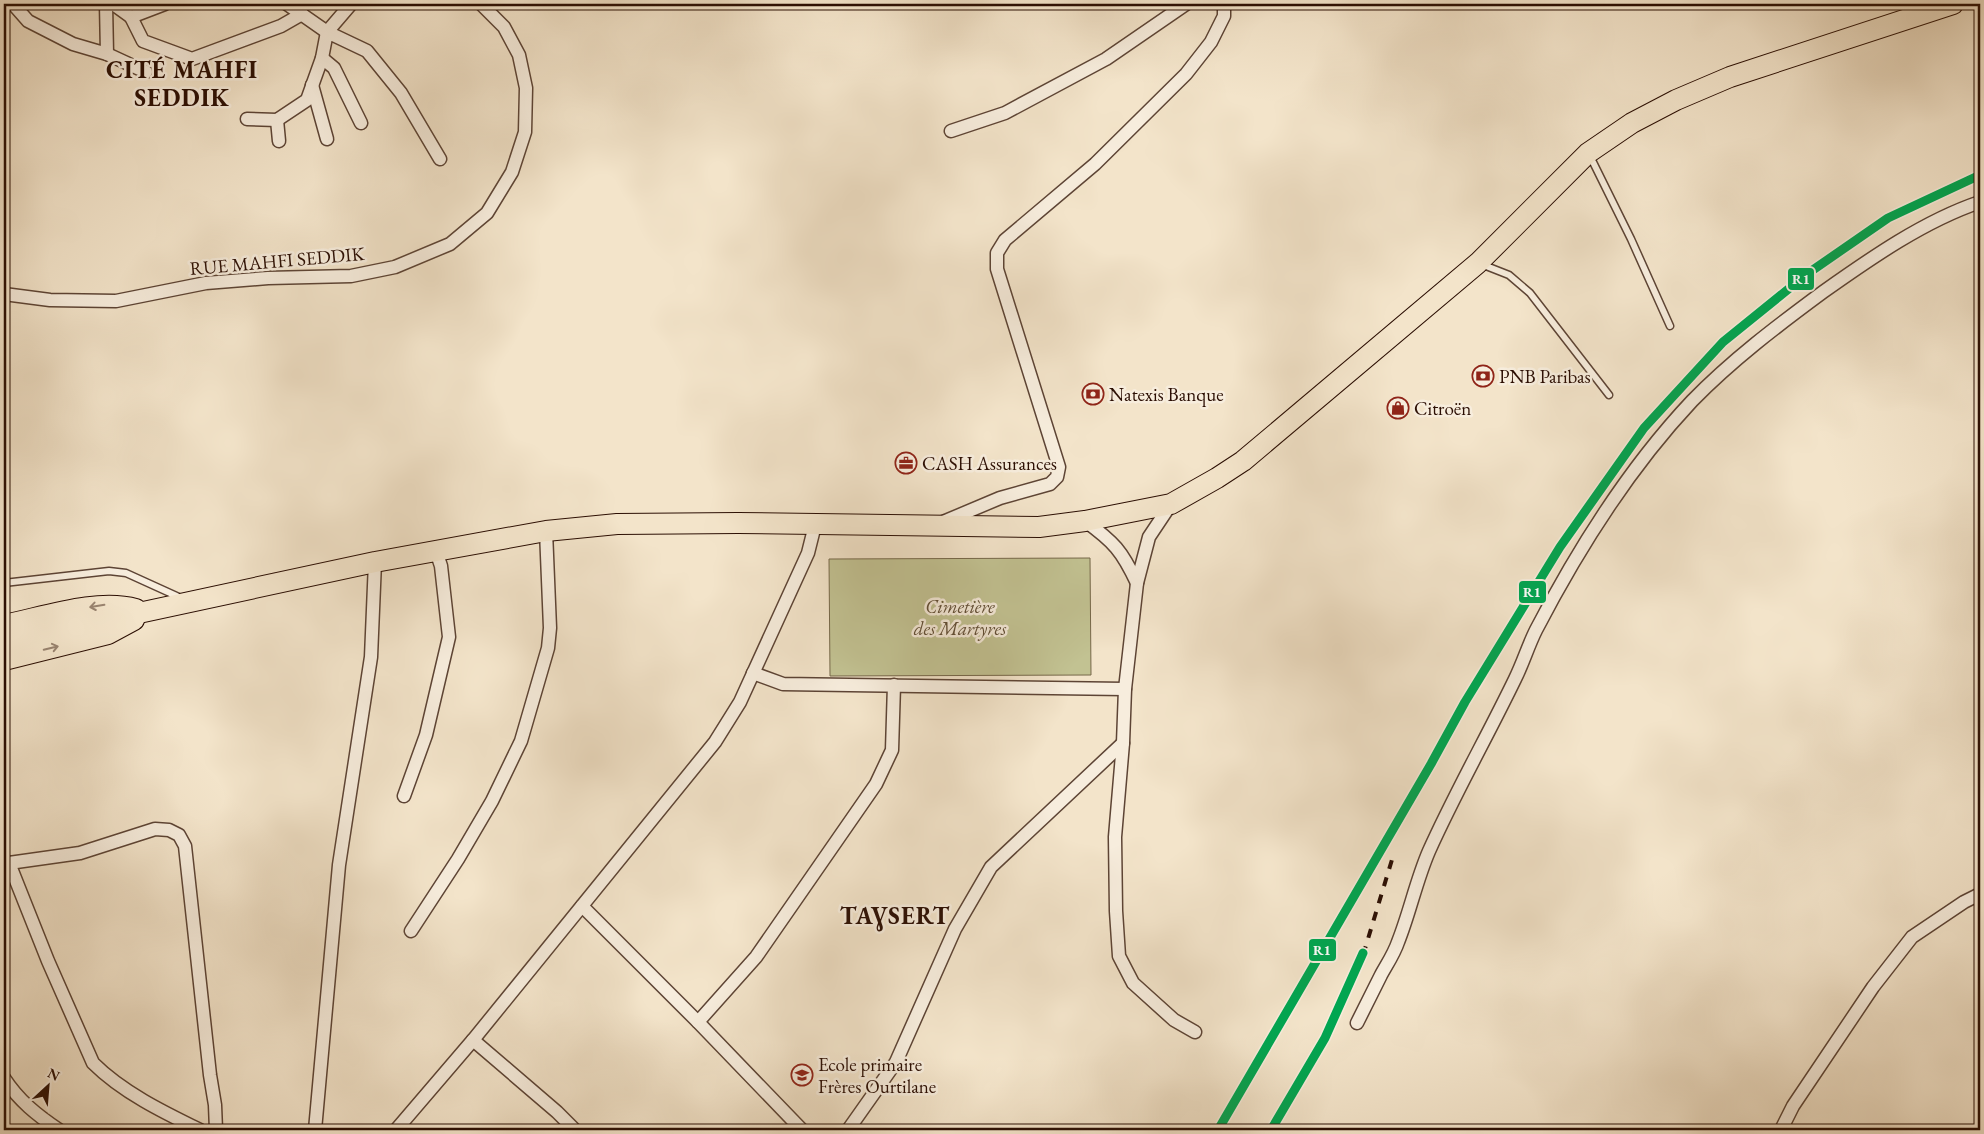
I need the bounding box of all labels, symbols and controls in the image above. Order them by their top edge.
district label: CITÉ MAHFI SEDDIK [106,54,258,113]
street label: RUE MAHFI SEDDIK [189,241,366,281]
line badge: R1 [1787,267,1815,291]
text: R1 [1792,270,1810,288]
bank icon: PNB Paribas [1471,364,1495,388]
place label: PNB Paribas [1499,364,1591,389]
bank icon: Natexis Banque [1081,382,1105,406]
place label: Natexis Banque [1109,382,1224,407]
shop icon: Citroën [1386,396,1410,420]
place label: Citroën [1414,396,1471,421]
office icon: CASH Assurances [894,451,918,475]
place label: CASH Assurances [922,451,1057,476]
line badge: R1 [1518,580,1547,604]
text: R1 [1523,583,1541,601]
park label: Cimetière des Martyres [914,594,1007,641]
one-way arrow [90,601,106,611]
one-way arrow [43,643,59,652]
district label: TAƔSERT [840,900,950,932]
line badge: R1 [1308,938,1337,962]
text: R1 [1313,941,1331,959]
place label: Ecole primaire Frères Ourtilane [818,1052,936,1099]
north arrow [22,1062,72,1112]
school or university icon: Ecole primaire Frères Ourtilane [790,1063,814,1087]
text: N [45,1064,63,1085]

